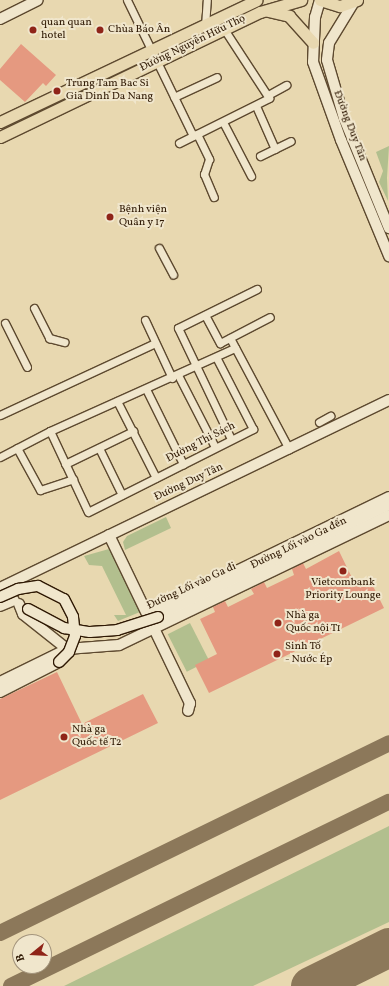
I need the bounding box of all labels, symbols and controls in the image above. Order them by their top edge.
street label: Đường Nguyễn Hữu Thọ [138,13,248,75]
place label: quan quan hotel [41,17,92,43]
place label: Chùa Báo Ân [108,23,170,37]
marker: quan quan hotel [28,25,38,35]
marker: Chùa Báo Ân [95,25,105,35]
place label: Trung Tam Bac Si Gia Dinh Da Nang [66,78,153,104]
marker: Trung Tam Bac Si Gia Dinh Da Nang [51,85,63,97]
street label: Đường Duy Tân [329,89,369,163]
place label: Bệnh viện Quân y 17 [119,204,167,230]
marker: Bệnh viện Quân y 17 [104,211,116,223]
street label: Đường Thi Sách [164,420,238,466]
street label: Đường Duy Tân [152,461,226,505]
street label: Đường Lối vào Ga đến [249,515,349,573]
street label: Đường Lối vào Ga đi [145,560,239,614]
marker: Vietcombank Priority Lounge [338,566,348,576]
place label: Vietcombank Priority Lounge [305,577,381,603]
place label: Nhà ga Quốc nội T1 [286,610,341,636]
marker: Nhà ga Quốc nội T1 [273,618,283,628]
place label: Sinh Tố - Nước Ép [285,641,333,667]
marker: Sinh Tố - Nước Ép [272,649,282,659]
place label: Nhà ga Quốc tế T2 [72,724,122,750]
marker: Nhà ga Quốc tế T2 [59,732,69,742]
north arrow [12,934,52,974]
text: B [13,952,29,963]

